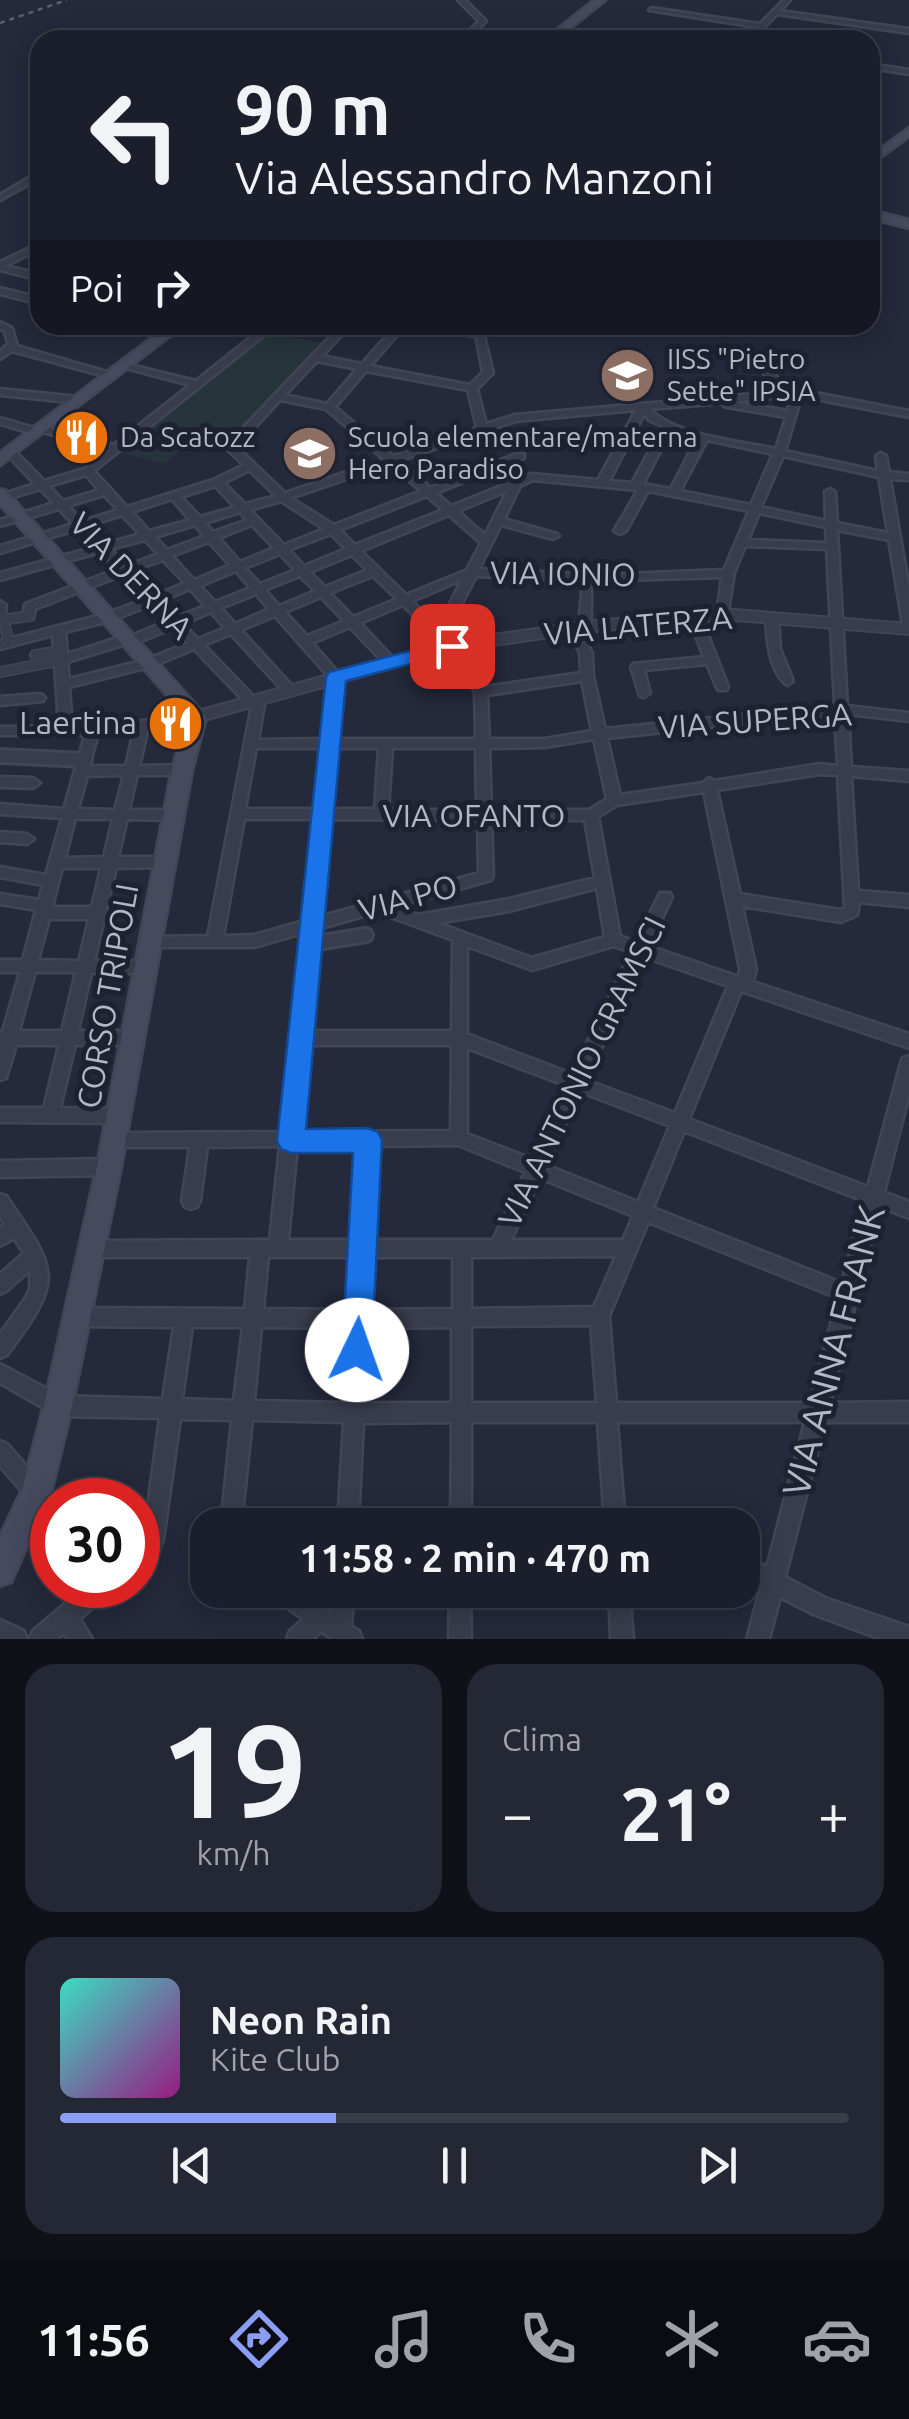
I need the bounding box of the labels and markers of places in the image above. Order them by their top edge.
place label: IISS "Pietro Sette" IPSIA [667,343,816,406]
school or university icon: IISS "Pietro Sette" IPSIA [598,345,658,405]
restaurant icon: Da Scatozz [51,407,111,467]
place label: Da Scatozz [120,421,255,452]
place label: Scuola elementare/materna Hero Paradiso [348,421,698,484]
school or university icon: Scuola elementare/materna Hero Paradiso [279,423,339,483]
pin [410,604,495,689]
restaurant icon: Laertina [146,693,206,753]
place label: Laertina [19,704,137,740]

